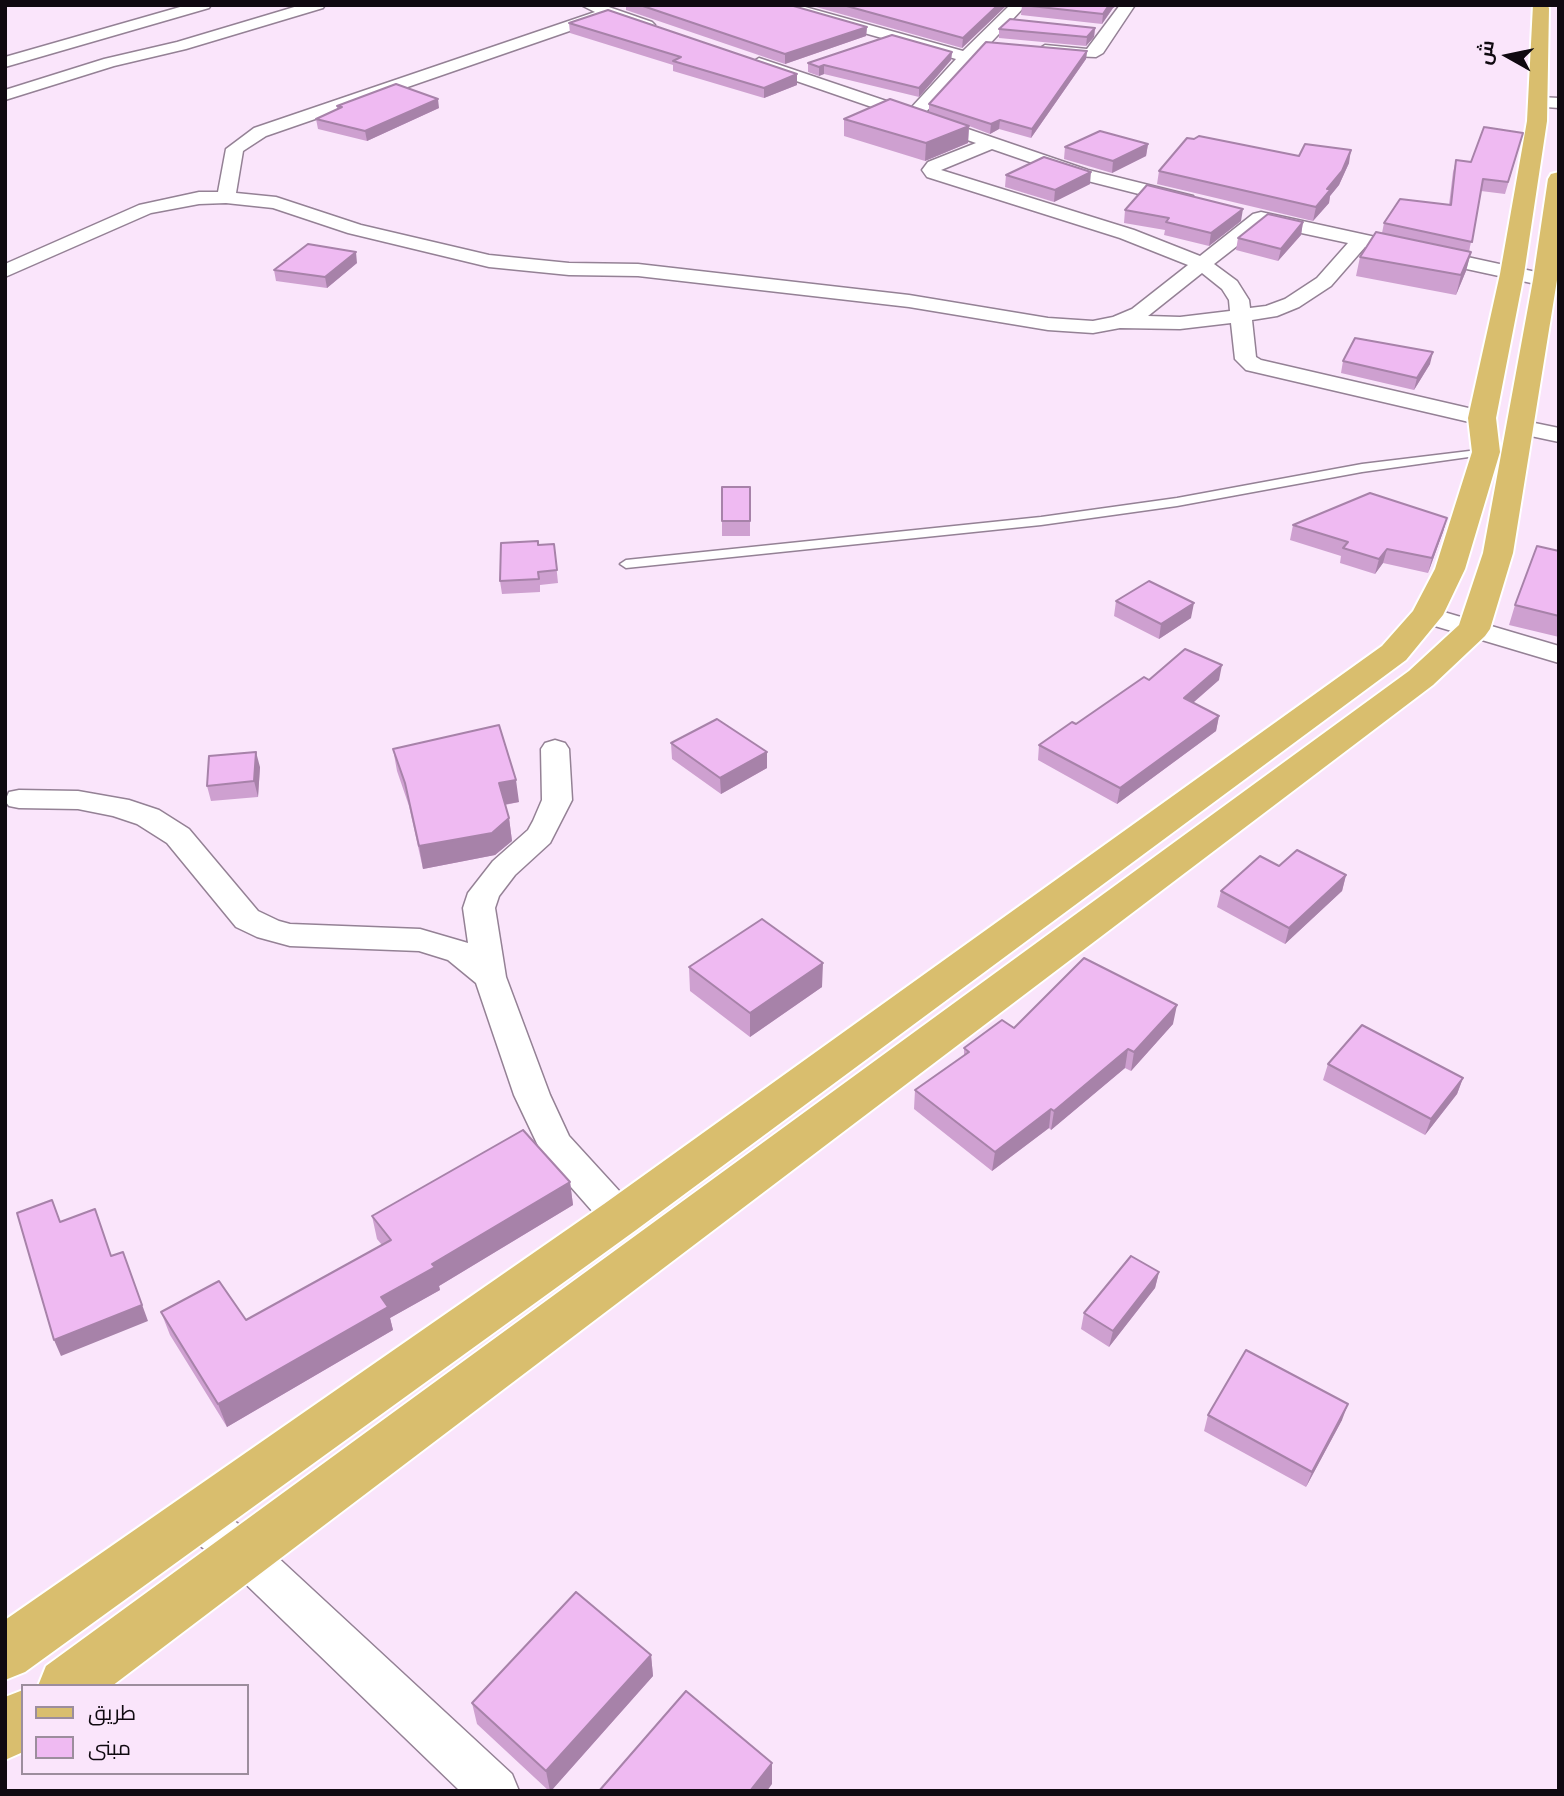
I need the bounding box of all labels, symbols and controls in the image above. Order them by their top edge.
north arrow [1473,21,1543,91]
text: ش [1472,38,1502,67]
legend [21,1684,248,1775]
text: طريق [88,1698,136,1728]
text: مبنى [88,1733,131,1763]

